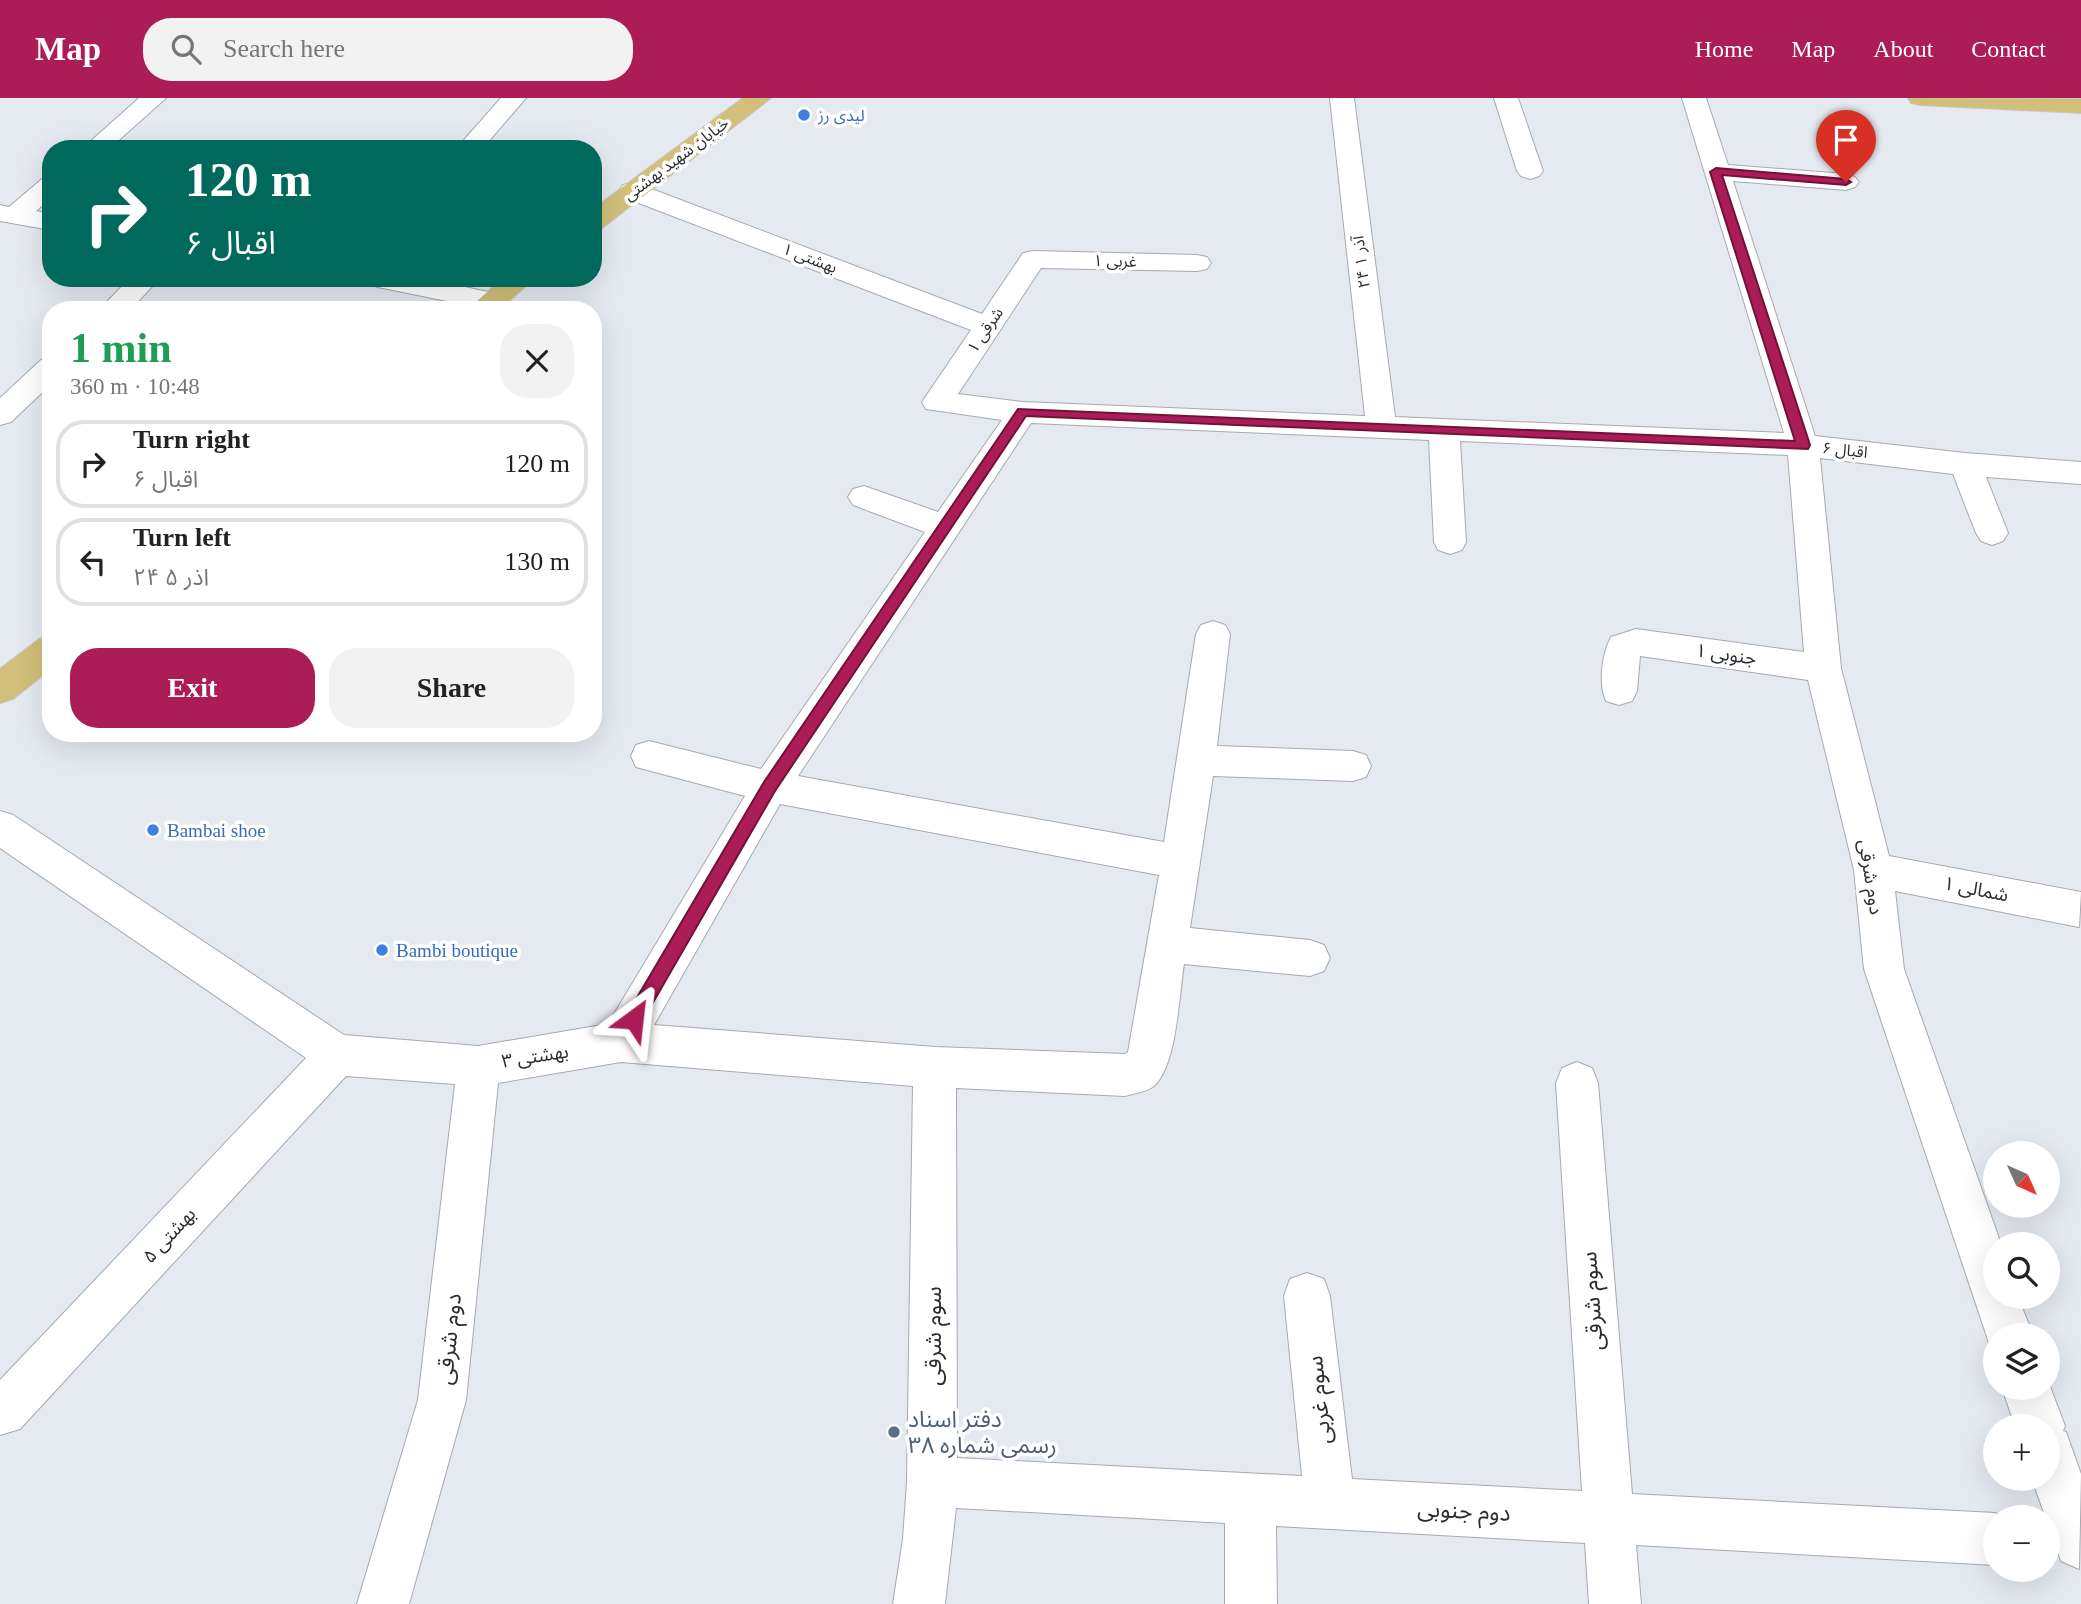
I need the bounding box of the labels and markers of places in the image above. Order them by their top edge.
marker: لیدی رز [796,107,812,123]
place label: لیدی رز [817,107,865,125]
pin [1816,110,1876,182]
place label: Bambai shoe [167,820,266,841]
marker: Bambai shoe [145,822,161,838]
place label: Bambi boutique [396,940,518,961]
marker: Bambi boutique [374,942,390,958]
place label: دفتر اسناد رسمی شماره ۳۸ [908,1407,1057,1459]
marker: دفتر اسناد رسمی شماره ۳۸ [886,1424,902,1440]

